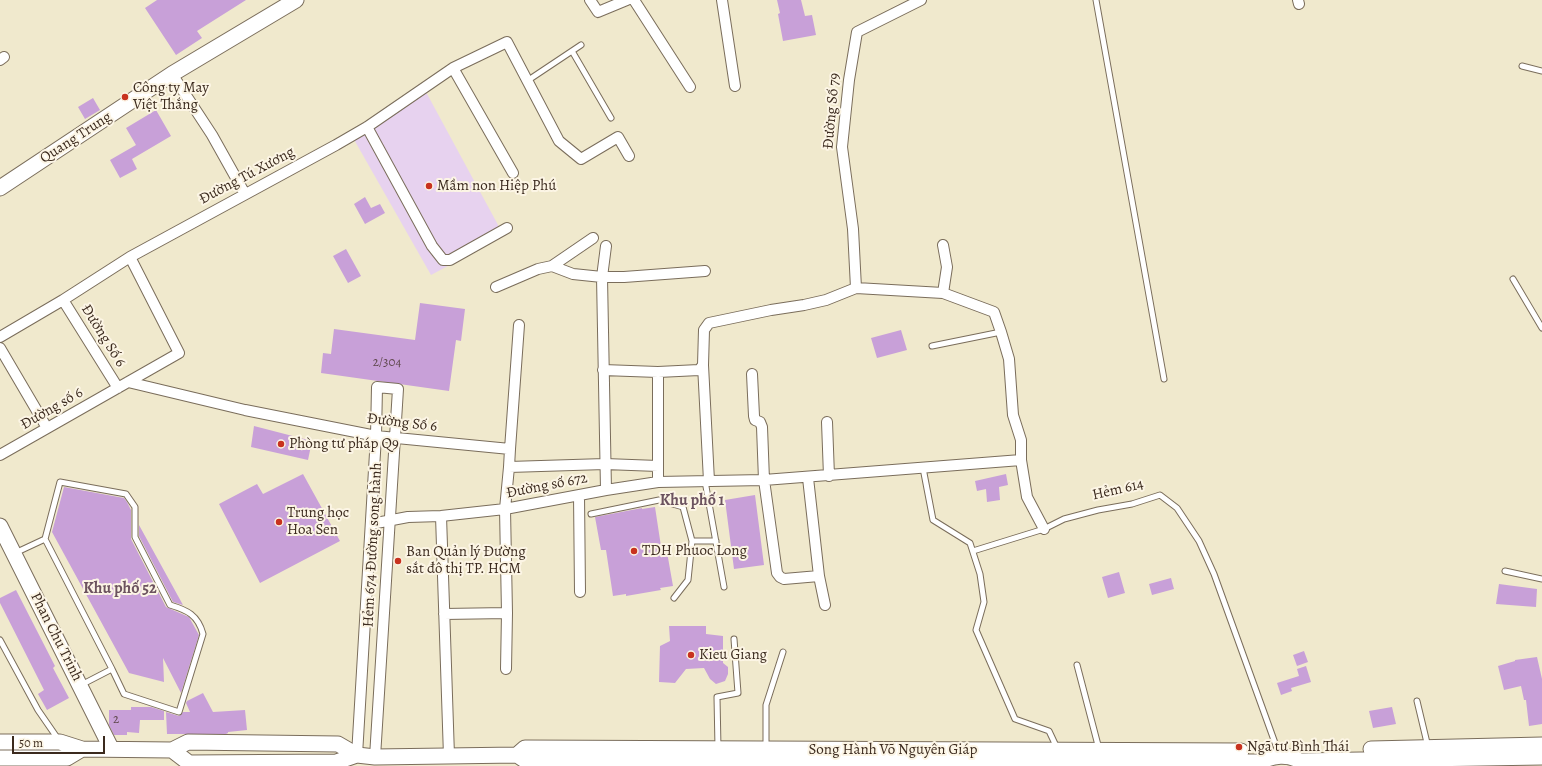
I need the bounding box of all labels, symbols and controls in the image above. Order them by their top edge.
street label: Đường Số 79 [820,72,844,150]
place label: Công ty May Việt Thắng [133,79,209,114]
marker: Công ty May Việt Thắng [120,92,130,102]
street label: Quang Trung [37,108,115,168]
street label: Đường Tú Xương [196,143,298,209]
place label: Mầm non Hiệp Phú [437,177,556,195]
marker: Mầm non Hiệp Phú [424,181,434,191]
street label: Đường Số 6 [77,301,129,371]
house number: 2/304 [373,355,401,371]
street label: Đường số 6 [18,384,86,434]
street label: Đường Số 6 [366,410,438,436]
place label: Phòng tư pháp Q9 [289,435,399,453]
marker: Phòng tư pháp Q9 [276,439,286,449]
street label: Hẻm 674 Đường song hành [360,462,386,628]
street label: Đường số 672 [505,469,589,503]
street label: Hẻm 614 [1091,475,1145,505]
district label: Khu phố 1 [660,491,724,511]
place label: Trung học Hoa Sen [287,504,349,539]
marker: Trung học Hoa Sen [274,517,284,527]
place label: TDH Phuoc Long [642,542,747,560]
place label: Ban Quản lý Đường sắt đô thị TP. HCM [406,543,526,578]
marker: TDH Phuoc Long [629,546,639,556]
marker: Ban Quản lý Đường sắt đô thị TP. HCM [393,556,403,566]
district label: Khu phố 52 [83,579,157,599]
street label: Phan Chu Trinh [26,590,86,684]
place label: Kieu Giang [699,646,767,664]
marker: Kieu Giang [686,650,696,660]
house number: 2 [113,712,119,728]
scale bar [14,728,107,754]
text: 50 m [19,735,43,751]
place label: Ngã tư Bình Thái [1247,738,1349,756]
street label: Song Hành Võ Nguyên Giáp [809,741,977,759]
marker: Ngã tư Bình Thái [1234,742,1244,752]

